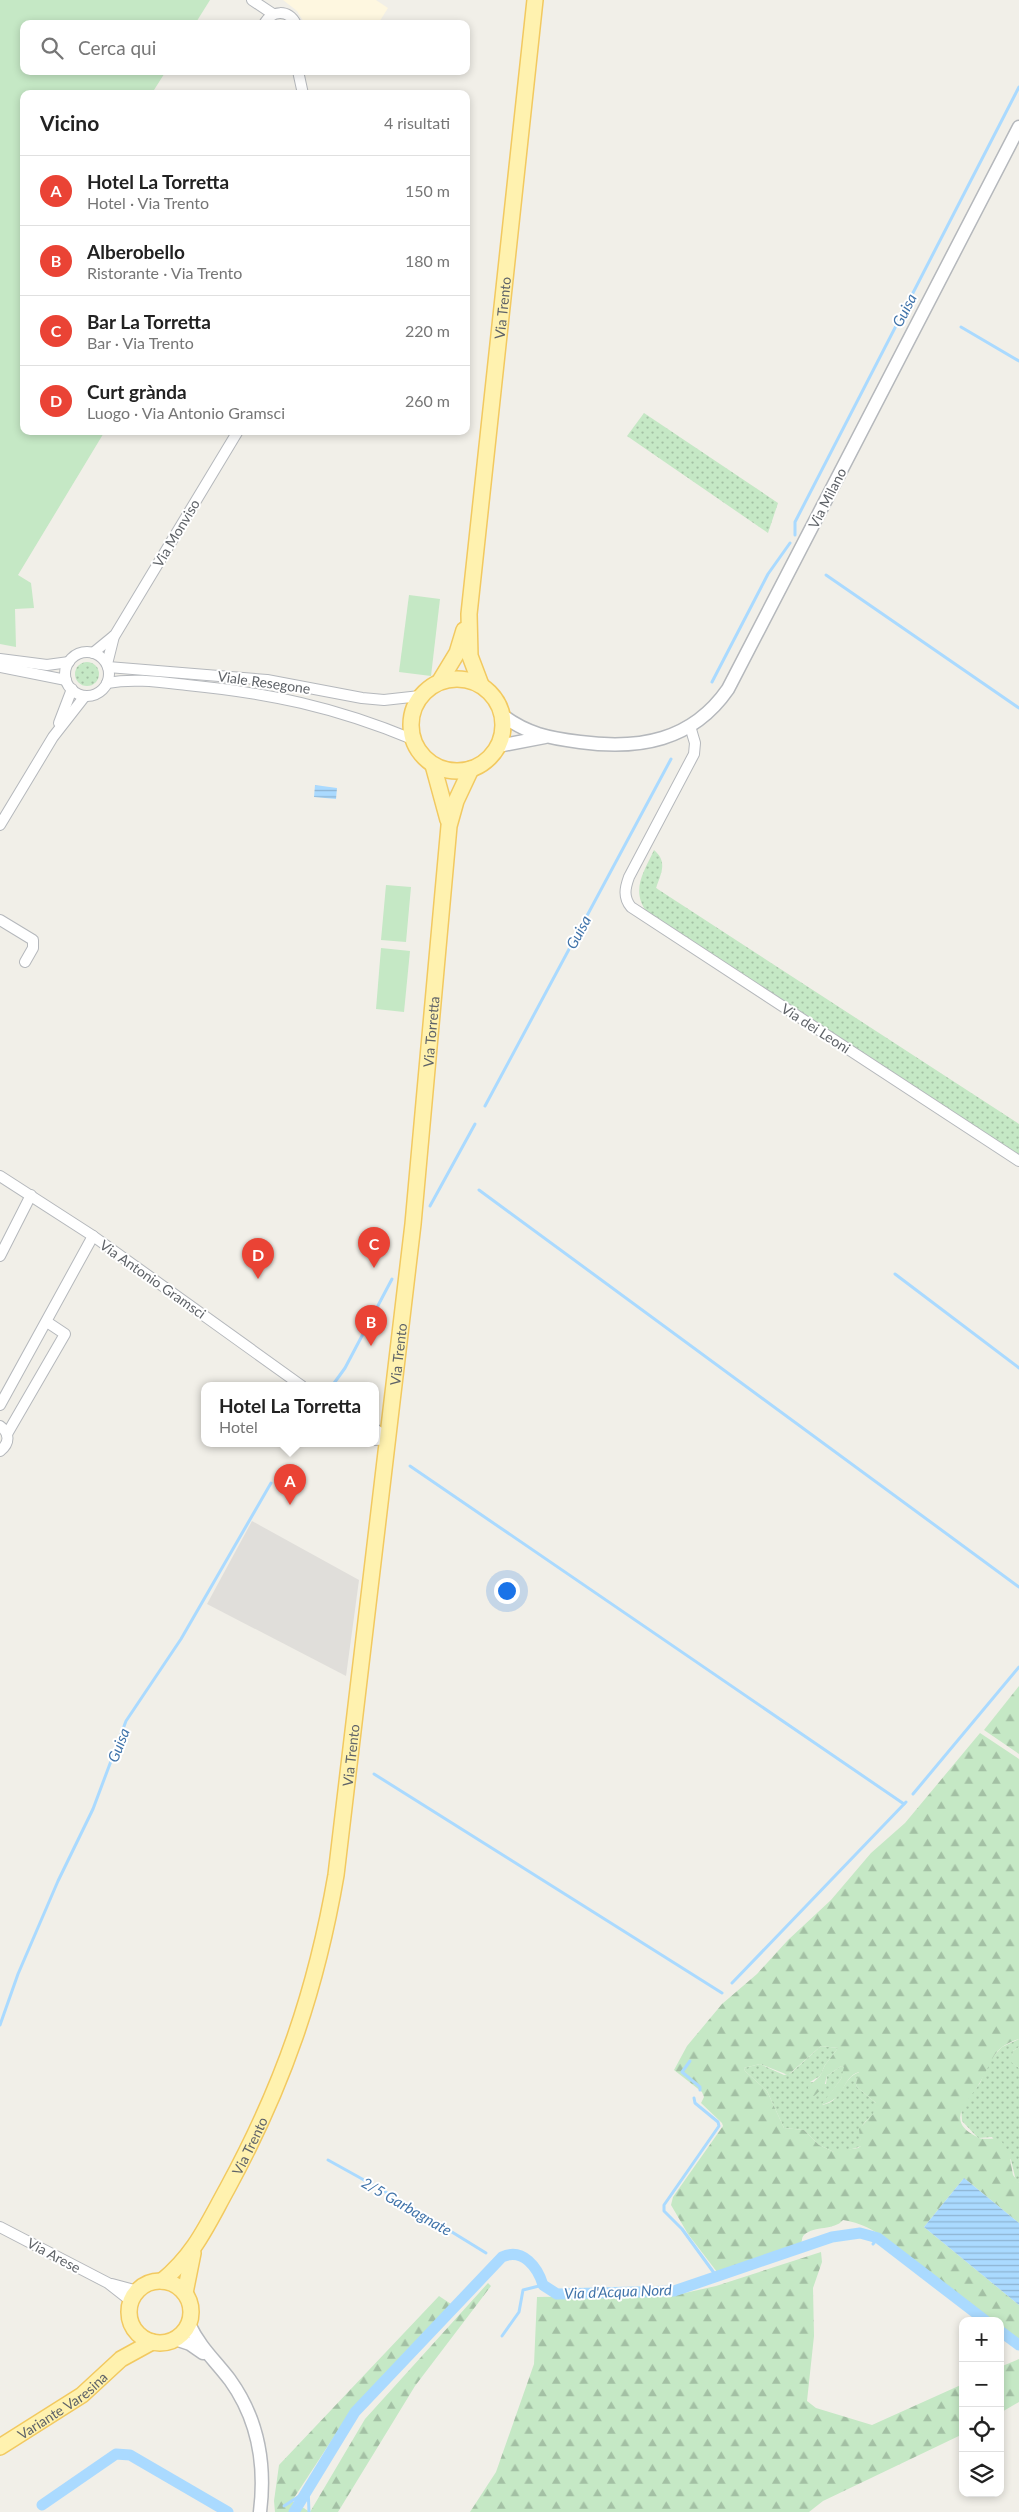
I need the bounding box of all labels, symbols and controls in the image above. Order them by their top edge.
search box [20,20,470,75]
icon: search [38,34,66,62]
text: Cerca qui [78,36,156,59]
text: Vicino [40,110,99,135]
text: 4 risultati [384,113,450,132]
text: Hotel La Torretta [87,170,229,193]
text: A [50,181,62,200]
text: 150 m [405,181,450,200]
text: Hotel · Via Trento [87,193,209,212]
text: Alberobello [87,240,185,263]
text: B [51,251,61,270]
text: 180 m [405,251,450,270]
text: Ristorante · Via Trento [87,263,242,282]
street label: Via Trento [490,276,514,340]
water label: Guisa [888,290,920,330]
text: Bar La Torretta [87,310,211,333]
text: C [51,321,61,340]
text: 220 m [405,321,450,340]
text: Bar · Via Trento [87,333,194,352]
text: Curt grànda [87,380,187,403]
text: D [50,391,62,410]
text: 260 m [405,391,450,410]
text: Luogo · Via Antonio Gramsci [87,403,285,422]
street label: Via Milano [805,465,850,531]
street label: Via Monviso [149,496,203,570]
street label: Viale Resegone [216,667,312,697]
water label: Guisa [562,912,594,952]
street label: Via Torretta [419,996,442,1068]
street label: Via dei Leoni [778,999,854,1057]
pin: C [358,1227,390,1268]
street label: Via Antonio Gramsci [97,1236,209,1322]
pin: D [242,1238,274,1279]
pin: B [355,1305,387,1346]
street label: Via Trento [385,1322,410,1386]
popup [201,1382,379,1447]
text: Hotel La Torretta [219,1394,361,1417]
text: Hotel [219,1417,258,1436]
pin: A [274,1464,306,1505]
your location [494,1578,520,1604]
street label: Via Trento [338,1723,362,1787]
water label: Guisa [103,1725,133,1765]
street label: Via Trento [228,2114,270,2178]
water label: 2/5 Garbagnate [359,2173,455,2239]
street label: Via Arese [24,2234,84,2276]
water label: Via d'Acqua Nord [564,2280,672,2302]
map controls [959,2317,1004,2497]
button: + [959,2317,1004,2362]
button: − [959,2362,1004,2407]
street label: Variante Varesina [14,2368,110,2442]
button: locate [959,2407,1004,2452]
button: layers [959,2452,1004,2497]

